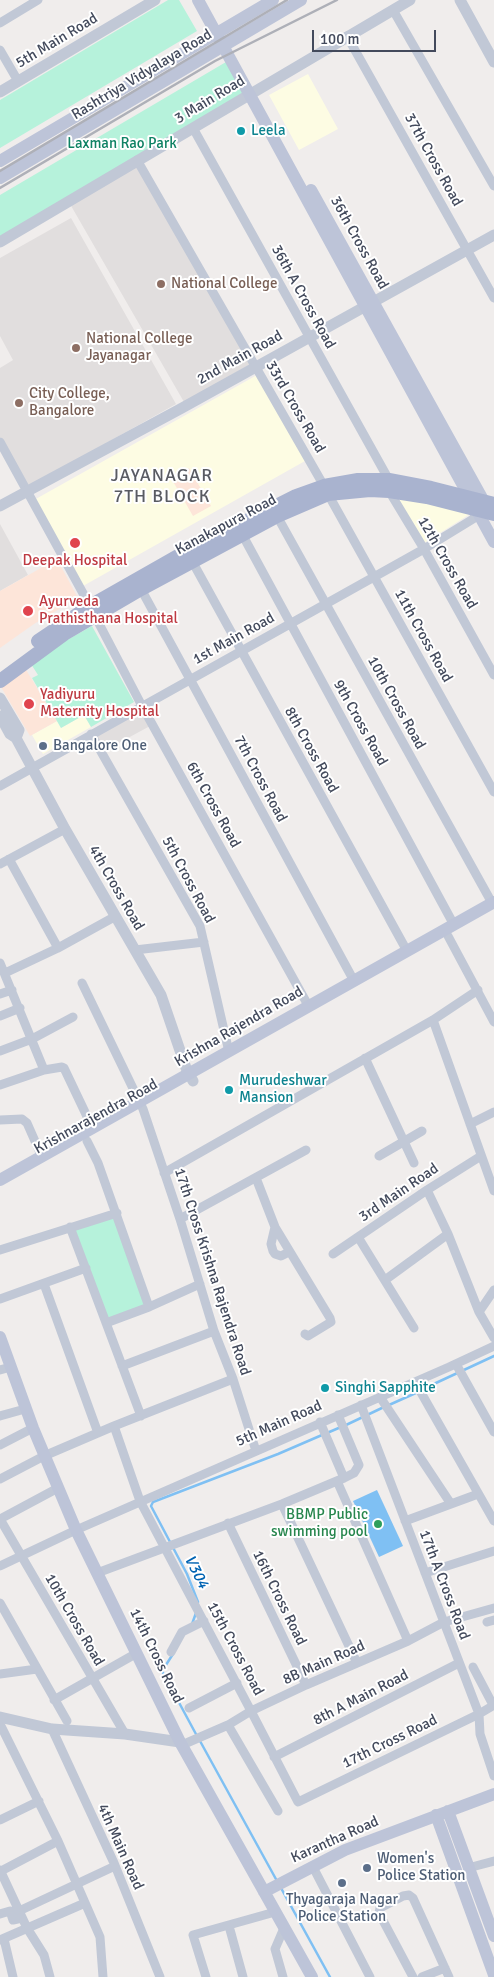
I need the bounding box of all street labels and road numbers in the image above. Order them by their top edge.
street label: 5th Main Road [13,10,101,72]
street label: Rashtriya Vidyalaya Road [69,26,215,124]
street label: 3 Main Road [172,72,248,128]
street label: 37th Cross Road [400,110,466,210]
street label: 36th Cross Road [326,193,392,293]
street label: 36th A Cross Road [267,242,339,352]
street label: 2nd Main Road [194,327,286,389]
street label: 33rd Cross Road [261,358,329,456]
street label: Kanakapura Road [172,491,280,559]
street label: 12th Cross Road [413,514,481,612]
street label: 11th Cross Road [390,586,456,686]
street label: 1st Main Road [190,609,278,669]
street label: 10th Cross Road [363,653,429,753]
street label: 9th Cross Road [329,677,391,769]
street label: 8th Cross Road [280,704,342,796]
street label: 7th Cross Road [230,733,290,825]
street label: 6th Cross Road [182,759,244,851]
street label: 5th Cross Road [158,834,218,926]
street label: 4th Cross Road [84,842,148,934]
street label: Krishna Rajendra Road [172,983,306,1071]
street label: Krishnarajendra Road [31,1076,161,1158]
street label: 3rd Main Road [356,1160,442,1226]
street label: 17th Cross Krishna Rajendra Road [170,1166,254,1378]
street label: 5th Main Road [233,1397,325,1451]
street label: 17th A Cross Road [415,1528,473,1642]
street label: 16th Cross Road [248,1548,310,1648]
street label: 10th Cross Road [40,1571,108,1669]
street label: 15th Cross Road [203,1599,267,1699]
street label: 14th Cross Road [125,1606,187,1706]
street label: 8B Main Road [280,1637,368,1689]
street label: 8th A Main Road [310,1666,412,1730]
street label: 17th Cross Road [340,1711,440,1773]
street label: 4th Main Road [93,1801,147,1893]
street label: Karantha Road [288,1813,382,1867]

